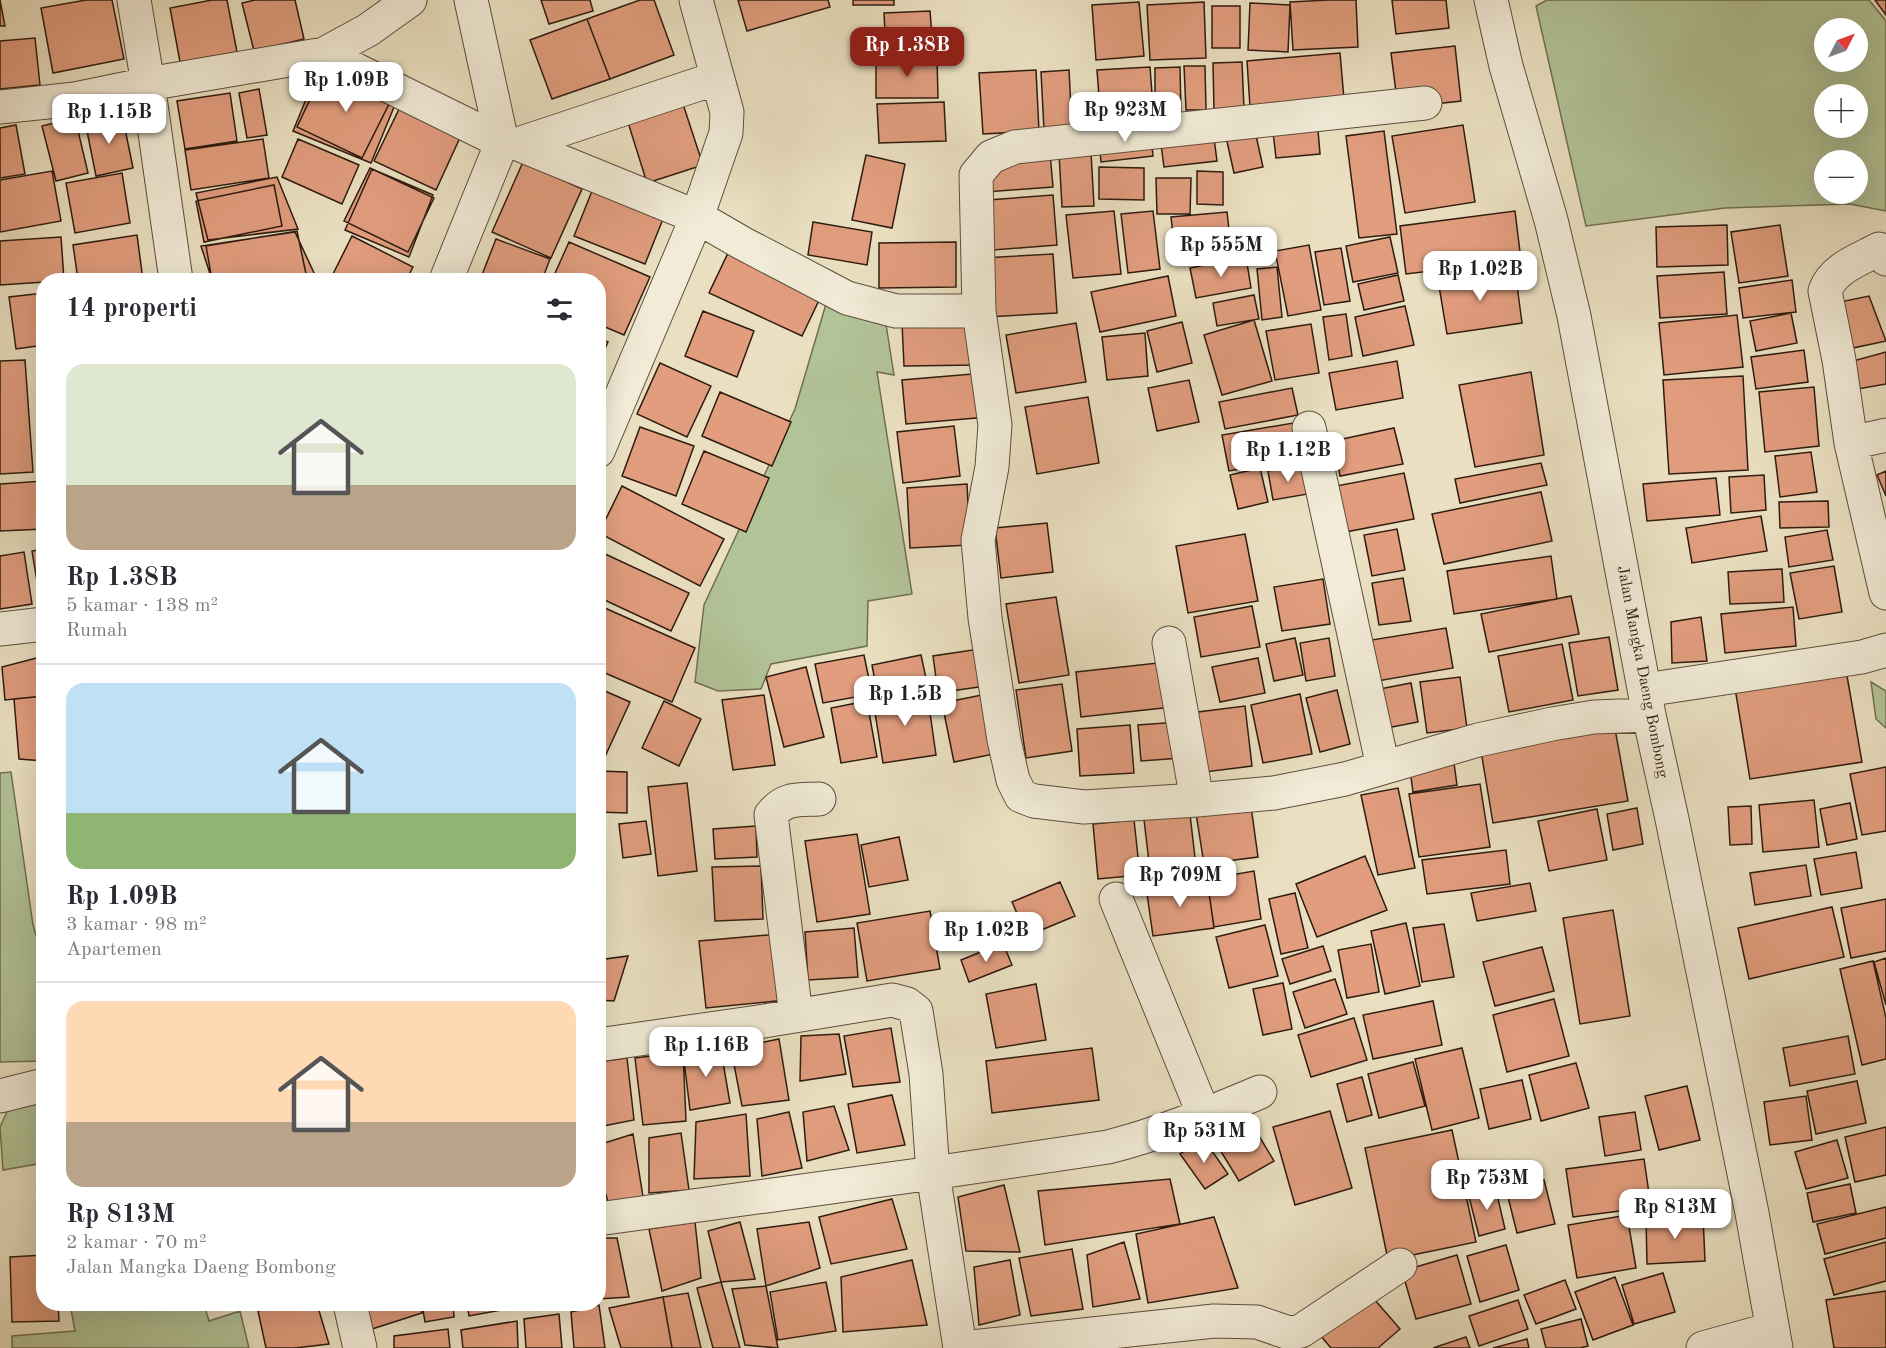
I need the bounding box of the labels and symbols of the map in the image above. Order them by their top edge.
north arrow [1814,18,1868,72]
pin: Rp 1.38B [845,27,969,78]
pin: Rp 1.09B [284,62,408,113]
pin: Rp 923M [1070,92,1180,143]
pin: Rp 1.15B [47,94,171,145]
pin: Rp 555M [1166,227,1276,278]
pin: Rp 1.02B [1418,251,1542,302]
pin: Rp 1.12B [1226,432,1350,483]
street label: Jalan Mangka Daeng Bombong [1614,565,1671,780]
pin: Rp 1.5B [850,676,960,727]
pin: Rp 709M [1125,857,1235,908]
pin: Rp 1.02B [924,912,1048,963]
pin: Rp 1.16B [644,1027,768,1078]
pin: Rp 531M [1149,1113,1259,1164]
pin: Rp 753M [1432,1160,1542,1211]
pin: Rp 813M [1620,1189,1730,1240]

